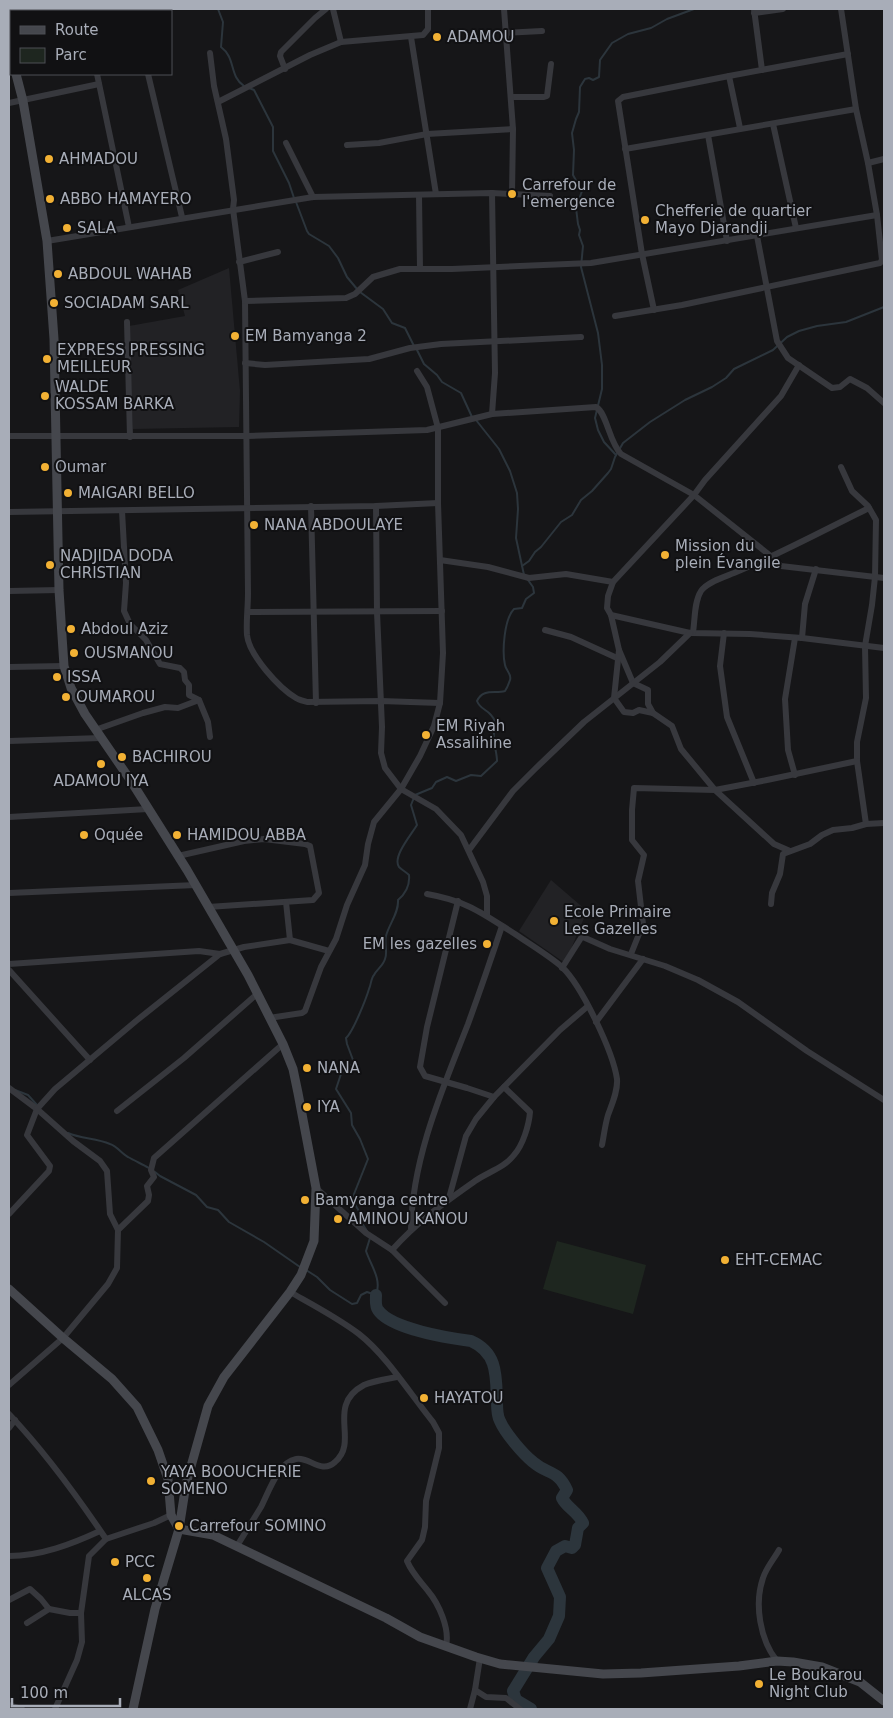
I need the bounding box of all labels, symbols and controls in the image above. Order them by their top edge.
legend [10,10,172,75]
text: Route [55,21,99,39]
place label: ADAMOU [447,28,515,46]
marker: ADAMOU [431,31,443,43]
text: Parc [55,46,87,64]
place label: AHMADOU [59,150,138,168]
marker: AHMADOU [43,153,55,165]
place label: Carrefour de l'emergence [522,176,616,211]
marker: Carrefour de l'emergence [506,188,518,200]
place label: ABBO HAMAYERO [60,190,192,208]
marker: ABBO HAMAYERO [44,193,56,205]
place label: Chefferie de quartier Mayo Djarandji [655,202,812,237]
marker: Chefferie de quartier Mayo Djarandji [639,214,651,226]
place label: SALA [77,219,117,237]
marker: SALA [61,222,73,234]
place label: ABDOUL WAHAB [68,265,192,283]
marker: ABDOUL WAHAB [52,268,64,280]
place label: SOCIADAM SARL [64,294,189,312]
marker: SOCIADAM SARL [48,297,60,309]
place label: EM Bamyanga 2 [245,327,367,345]
marker: EM Bamyanga 2 [229,330,241,342]
place label: EXPRESS PRESSING MEILLEUR [57,341,205,376]
marker: EXPRESS PRESSING MEILLEUR [41,353,53,365]
place label: WALDE KOSSAM BARKA [55,378,175,413]
marker: WALDE KOSSAM BARKA [39,390,51,402]
place label: Oumar [55,458,107,476]
marker: Oumar [39,461,51,473]
place label: MAIGARI BELLO [78,484,195,502]
marker: MAIGARI BELLO [62,487,74,499]
place label: NANA ABDOULAYE [264,516,403,534]
marker: NANA ABDOULAYE [248,519,260,531]
place label: Mission du plein Évangile [675,537,781,572]
place label: NADJIDA DODA CHRISTIAN [60,547,174,582]
marker: Mission du plein Évangile [659,549,671,561]
marker: NADJIDA DODA CHRISTIAN [44,559,56,571]
place label: Abdoul Aziz [81,620,168,638]
marker: Abdoul Aziz [65,623,77,635]
place label: OUSMANOU [84,644,174,662]
marker: OUSMANOU [68,647,80,659]
place label: ISSA [67,668,102,686]
marker: ISSA [51,671,63,683]
place label: OUMAROU [76,688,155,706]
marker: OUMAROU [60,691,72,703]
place label: EM Riyah Assalihine [436,717,512,752]
marker: EM Riyah Assalihine [420,729,432,741]
place label: BACHIROU [132,748,212,766]
marker: BACHIROU [116,751,128,763]
marker: ADAMOU IYA [95,758,107,770]
place label: ADAMOU IYA [54,772,149,790]
place label: Oquée [94,826,143,844]
place label: HAMIDOU ABBA [187,826,307,844]
marker: Oquée [78,829,90,841]
marker: HAMIDOU ABBA [171,829,183,841]
place label: Ecole Primaire Les Gazelles [564,903,671,938]
marker: Ecole Primaire Les Gazelles [548,915,560,927]
place label: EM les gazelles [363,935,477,953]
marker: EM les gazelles [481,938,493,950]
place label: NANA [317,1059,361,1077]
marker: NANA [301,1062,313,1074]
place label: IYA [317,1098,340,1116]
marker: IYA [301,1101,313,1113]
place label: Bamyanga centre [315,1191,448,1209]
marker: Bamyanga centre [299,1194,311,1206]
place label: AMINOU KANOU [348,1210,468,1228]
marker: AMINOU KANOU [332,1213,344,1225]
place label: EHT-CEMAC [735,1251,822,1269]
marker: EHT-CEMAC [719,1254,731,1266]
place label: HAYATOU [434,1389,503,1407]
marker: HAYATOU [418,1392,430,1404]
place label: YAYA BOOUCHERIE SOMENO [160,1463,301,1498]
marker: YAYA BOOUCHERIE SOMENO [145,1475,157,1487]
place label: Carrefour SOMINO [189,1517,326,1535]
marker: Carrefour SOMINO [173,1520,185,1532]
place label: PCC [125,1553,155,1571]
marker: PCC [109,1556,121,1568]
marker: ALCAS [141,1572,153,1584]
place label: ALCAS [123,1586,171,1604]
place label: Le Boukarou Night Club [769,1666,862,1701]
scale bar [12,1676,120,1708]
marker: Le Boukarou Night Club [753,1678,765,1690]
text: 100 m [20,1684,68,1702]

